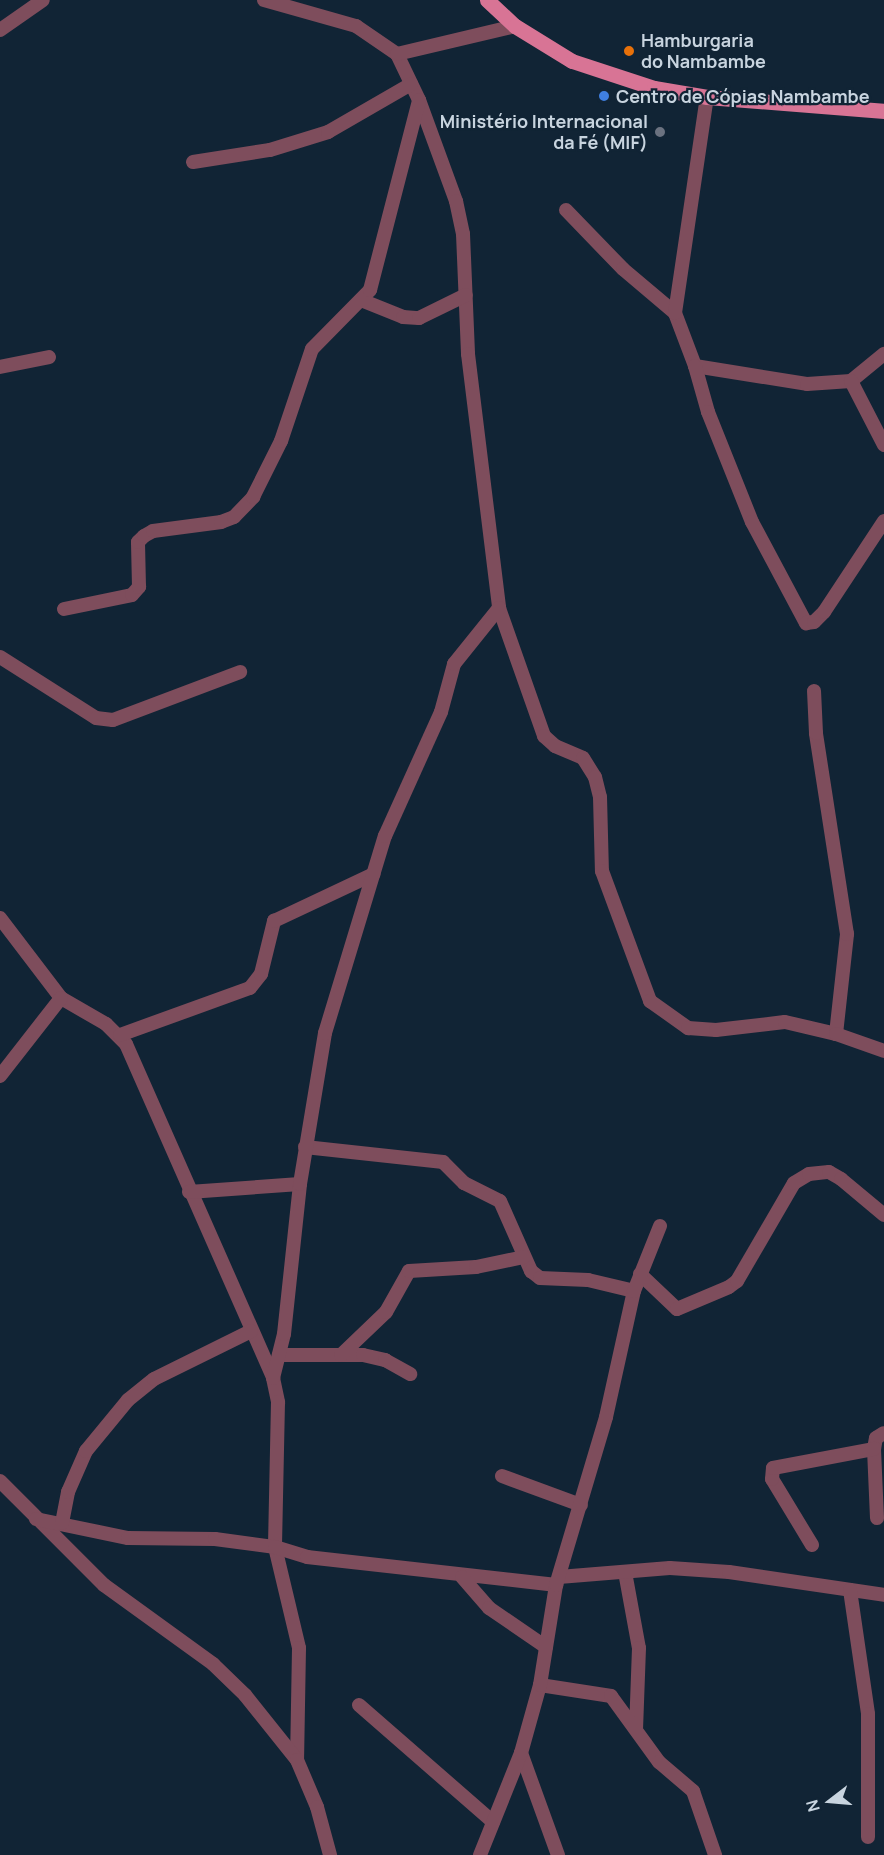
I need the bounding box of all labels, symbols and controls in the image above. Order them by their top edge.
place label: Hamburgaria do Nambambe [641,30,766,72]
marker: Hamburgaria do Nambambe [622,44,636,58]
place label: Centro de Cópias Nambambe [616,85,869,107]
marker: Centro de Cópias Nambambe [597,89,611,103]
place label: Ministério Internacional da Fé (MIF) [440,111,648,154]
marker: Ministério Internacional da Fé (MIF) [653,125,667,139]
north arrow [800,1771,860,1831]
text: N [801,1797,825,1815]

